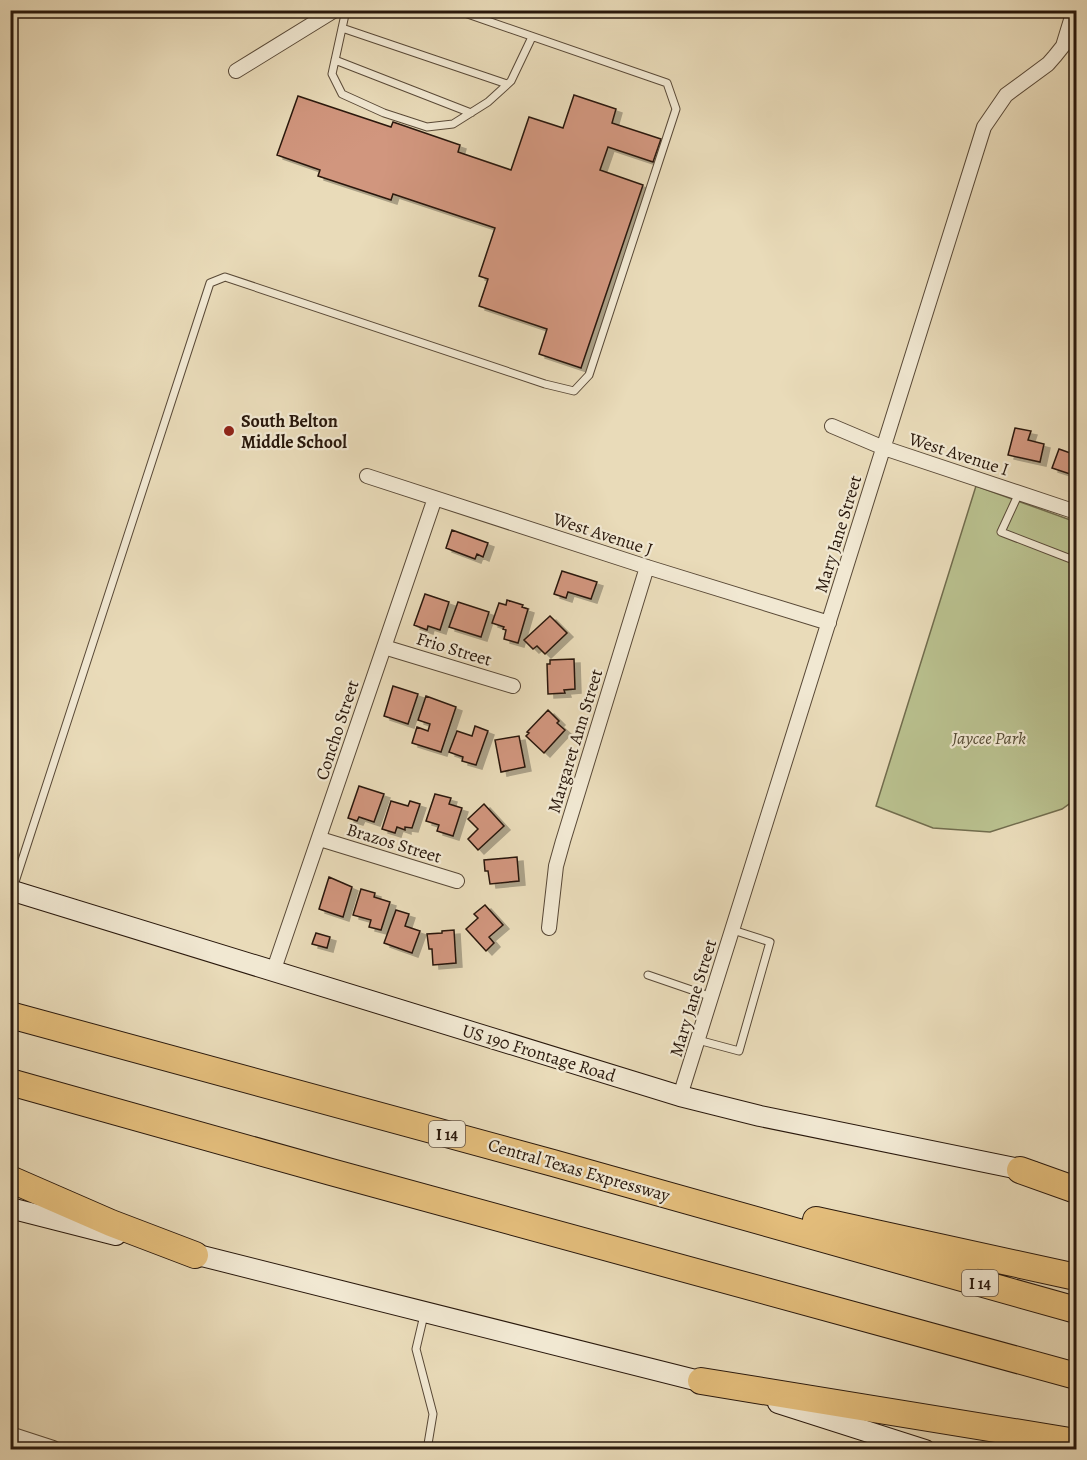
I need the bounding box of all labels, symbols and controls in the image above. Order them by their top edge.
place label: South Belton Middle School [241,409,347,454]
marker: South Belton Middle School [222,424,236,438]
street label: West Avenue I [905,426,1012,481]
street label: Mary Jane Street [809,472,867,596]
street label: West Avenue J [549,506,656,561]
street label: Frio Street [413,626,495,672]
street label: Margaret Ann Street [542,666,608,816]
street label: Concho Street [310,677,364,783]
park label: Jaycee Park [951,726,1026,750]
street label: Brazos Street [344,817,444,869]
street label: Mary Jane Street [664,936,722,1060]
street label: US 190 Frontage Road [459,1018,619,1088]
road number: I 14 [429,1121,465,1147]
street label: Central Texas Expressway [485,1133,674,1208]
road number: I 14 [962,1270,998,1296]

